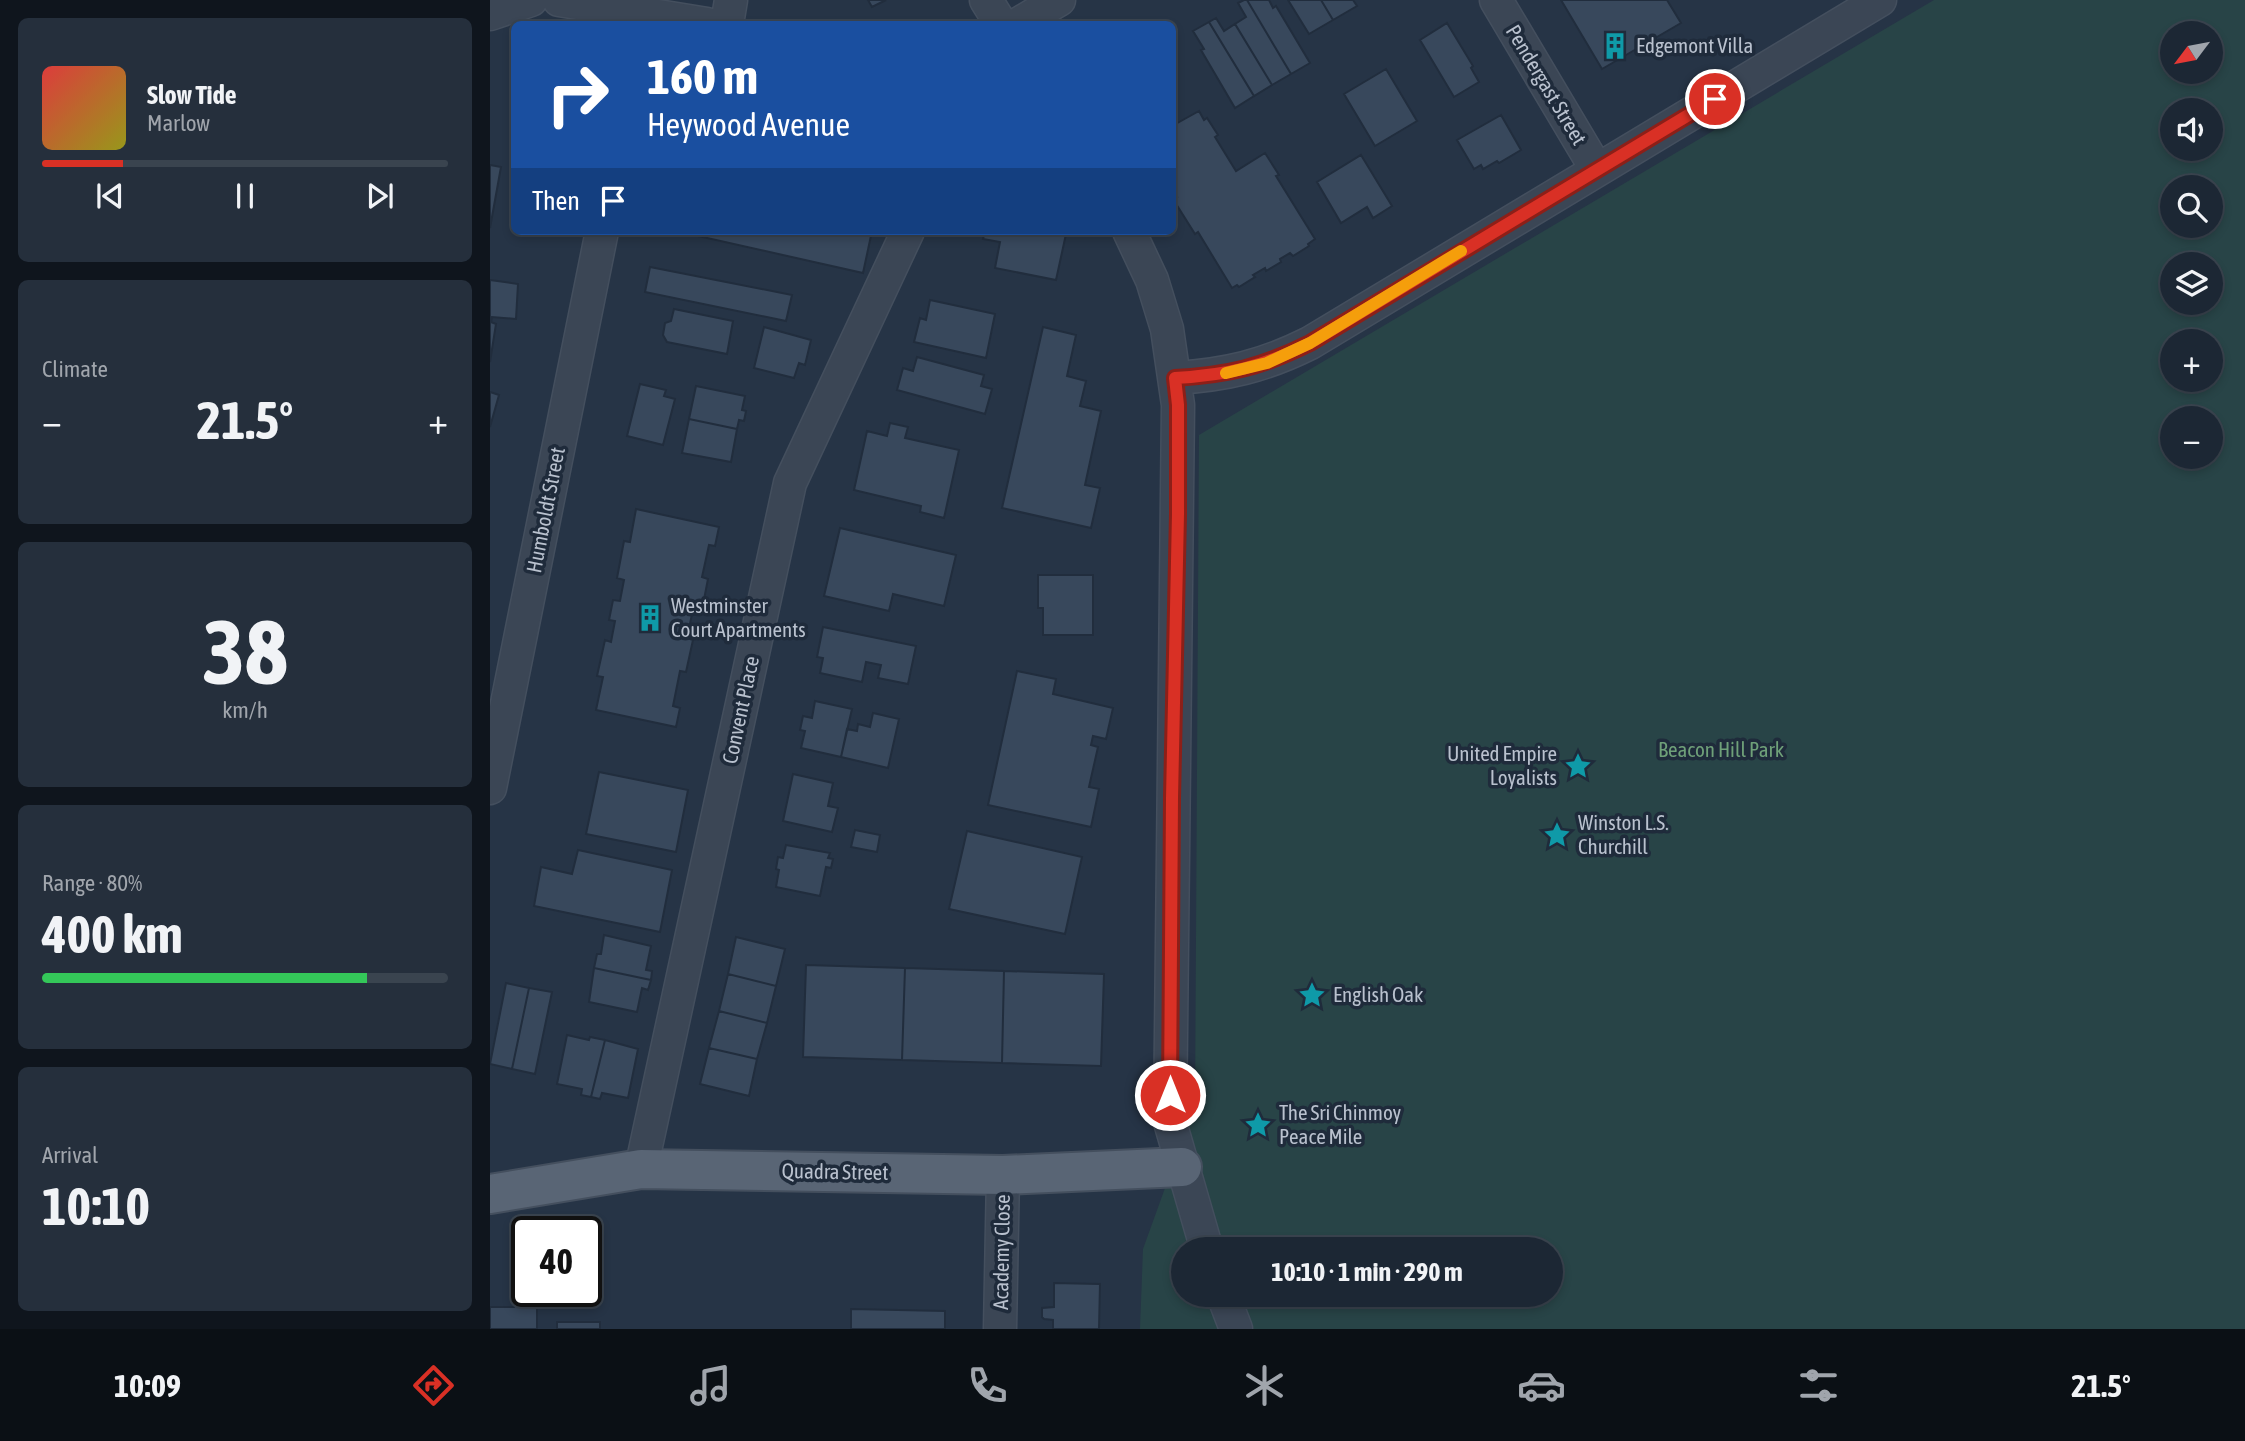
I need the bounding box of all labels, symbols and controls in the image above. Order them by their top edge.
street label: Pendergast Street [1502,20,1592,149]
north arrow [2160,21,2222,84]
map controls [2160,21,2223,469]
building icon: Edgemont Villa [1600,31,1630,61]
place label: Edgemont Villa [1636,33,1753,57]
text: 160 m [647,48,758,104]
icon: right [532,49,623,140]
pin [1685,69,1745,129]
text: Slow Tide [147,80,237,110]
icon: arrive [1696,80,1734,118]
button: sound [2160,98,2223,161]
text: Heywood Avenue [647,106,850,143]
text: Marlow [147,110,210,136]
button: search [2160,175,2223,238]
icon: previous [91,177,129,215]
icon: pause [226,177,264,215]
icon: next [361,177,399,215]
icon: arrive [594,182,632,220]
text: Then [532,186,580,216]
button: layers [2160,252,2223,315]
button: + [2160,329,2223,392]
text: Climate [42,356,108,382]
text: 21.5° [197,390,293,450]
text: − [42,399,62,442]
text: + [428,399,448,442]
button: − [2160,406,2223,469]
street label: Humboldt Street [521,445,569,575]
place label: Westminster Court Apartments [671,593,806,641]
text: 38 [202,599,288,703]
building icon: Westminster Court Apartments [635,603,665,633]
street label: Convent Place [717,654,763,766]
text: km/h [222,697,268,723]
park label: Beacon Hill Park [1658,737,1784,761]
place label: United Empire Loyalists [1447,741,1557,789]
place icon: United Empire Loyalists [1563,751,1593,781]
place label: Winston L.S. Churchill [1578,810,1669,858]
place icon: Winston L.S. Churchill [1542,820,1572,850]
text: Range · 80% [42,870,142,896]
text: 400 km [42,904,183,964]
place icon: English Oak [1297,980,1327,1010]
place label: English Oak [1333,982,1423,1006]
position arrow [1133,1058,1207,1132]
place label: The Sri Chinmoy Peace Mile [1279,1100,1402,1148]
place icon: The Sri Chinmoy Peace Mile [1243,1110,1273,1140]
text: Arrival [42,1142,98,1168]
street label: Quadra Street [782,1158,889,1184]
text: 10:10 [42,1176,150,1236]
street label: Academy Close [988,1194,1014,1310]
speed limit sign: 40 [511,1216,602,1307]
text: 10:10 · 1 min · 290 m [1271,1257,1463,1287]
icon: directions [409,1361,458,1410]
icon: music [686,1361,735,1410]
icon: phone [963,1361,1012,1410]
icon: climate [1240,1361,1289,1410]
icon: car [1517,1361,1566,1410]
icon: filters [1794,1361,1843,1410]
text: 10:09 [114,1367,181,1404]
text: 21.5° [2071,1367,2131,1404]

